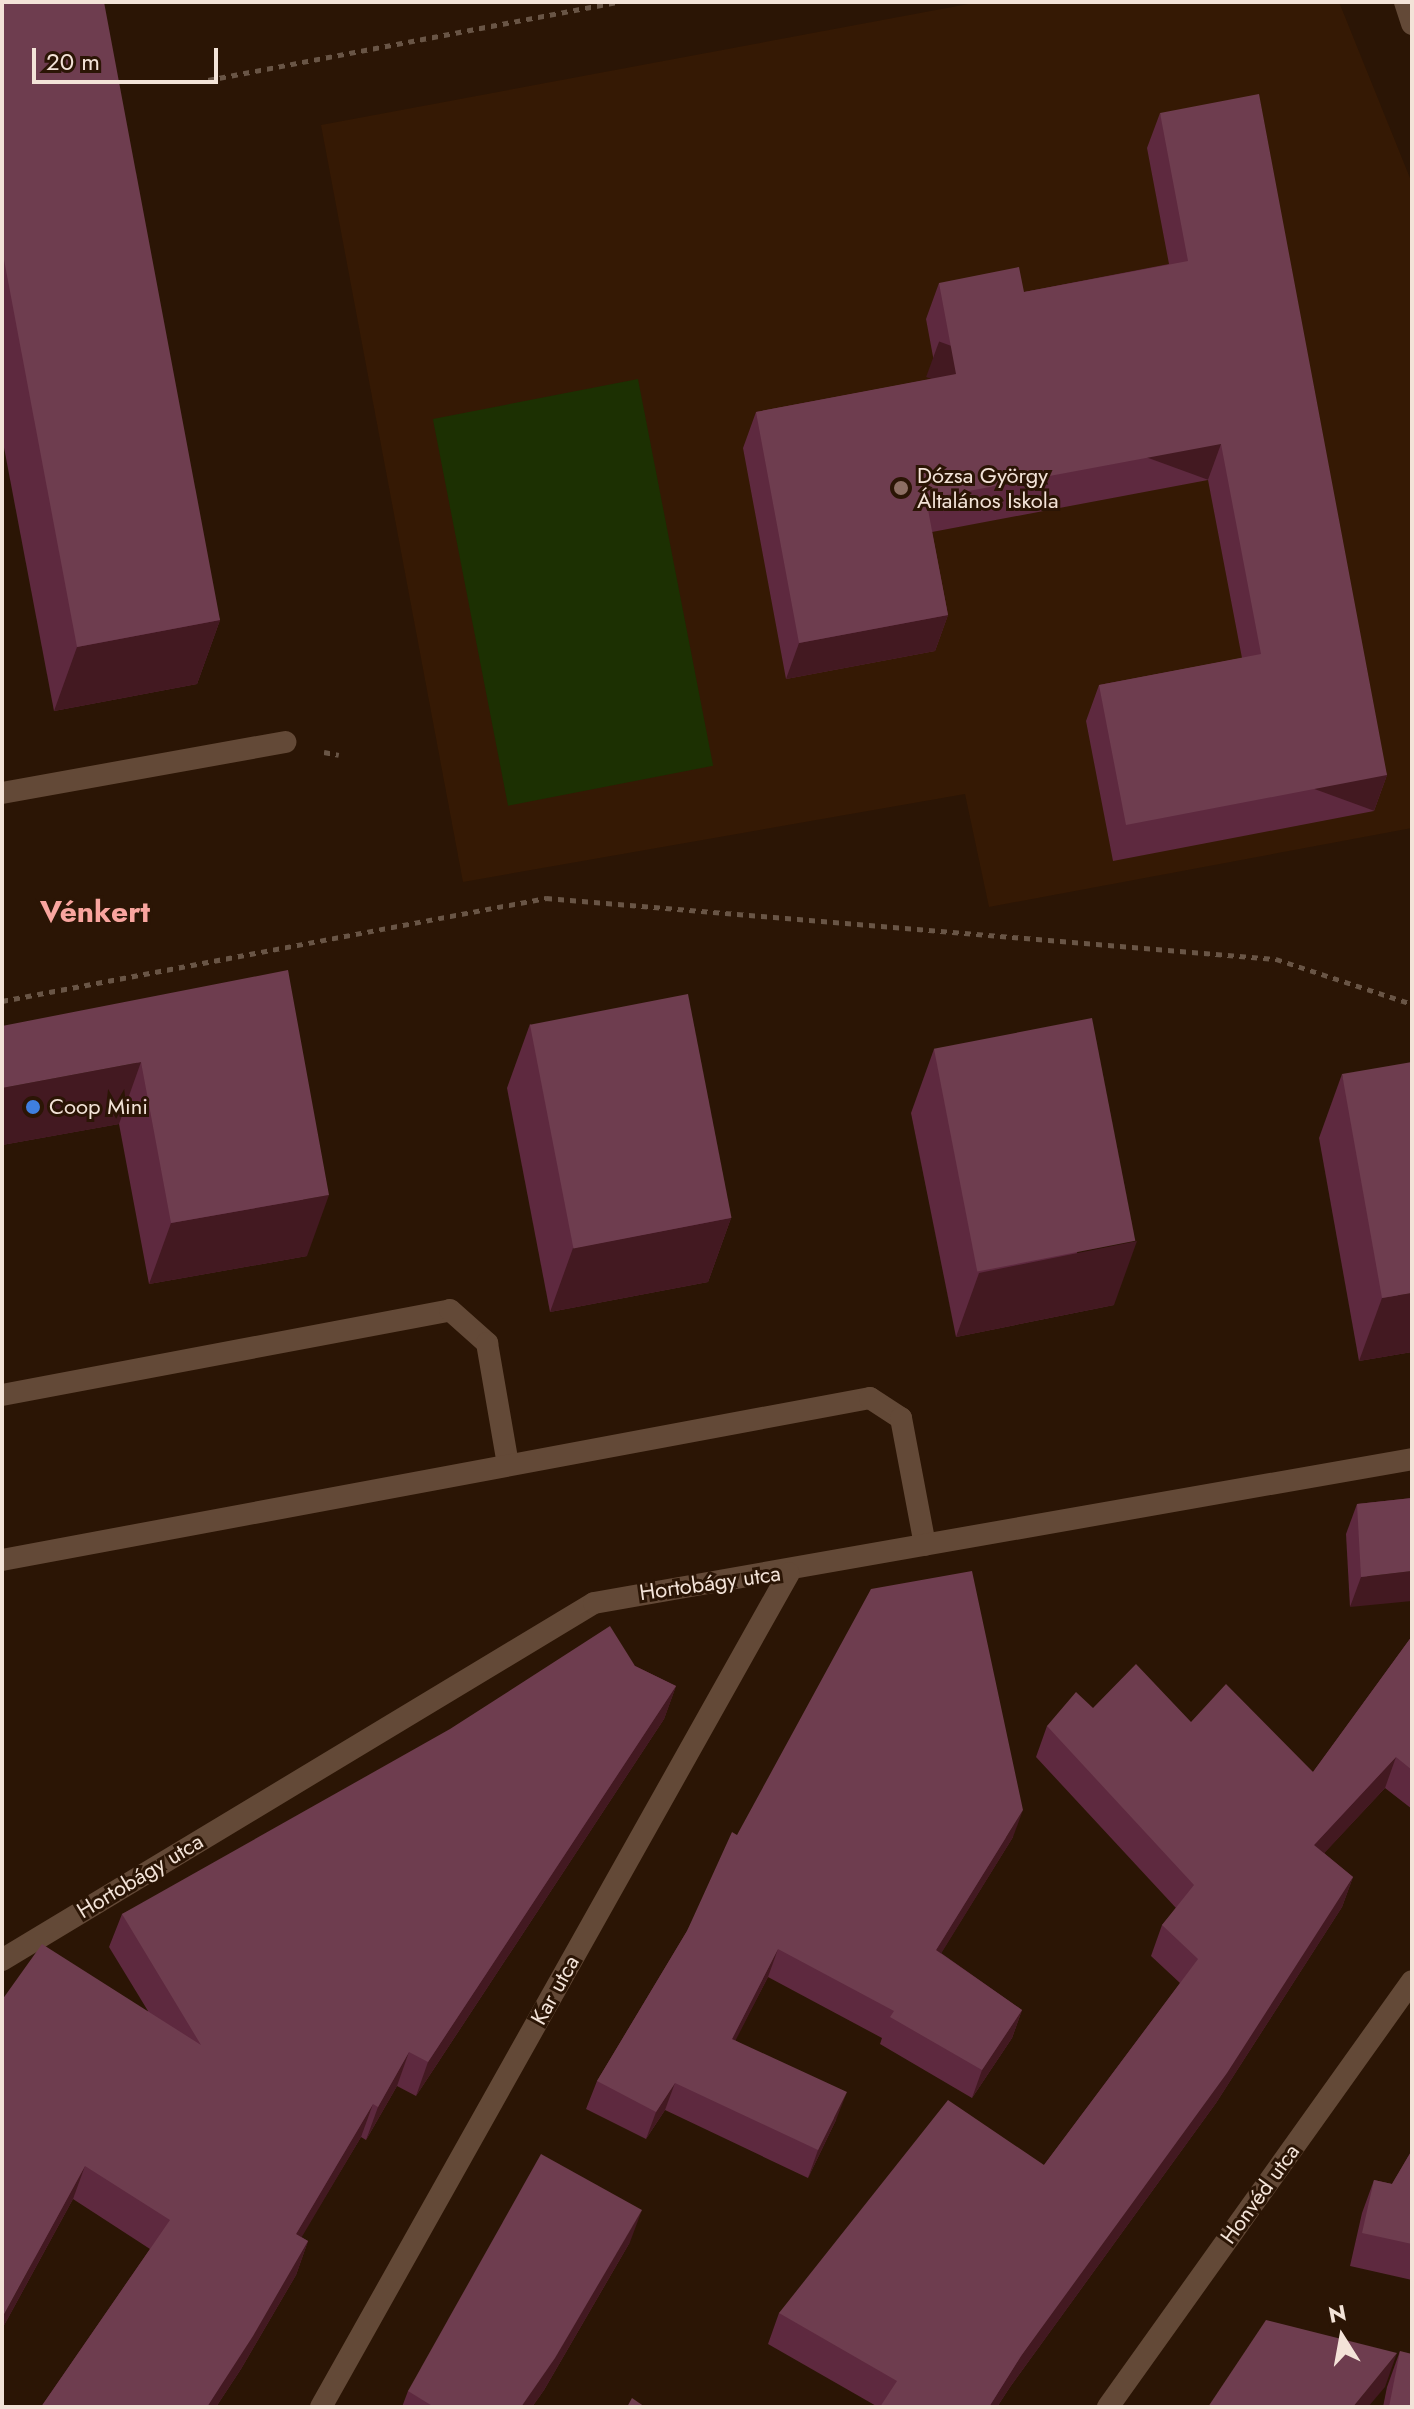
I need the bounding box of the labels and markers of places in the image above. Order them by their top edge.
place label: Dózsa György Általános Iskola [917,462,1058,514]
marker: Dózsa György Általános Iskola [892,479,910,497]
place label: Coop Mini [49,1094,148,1120]
marker: Coop Mini [24,1098,42,1116]

